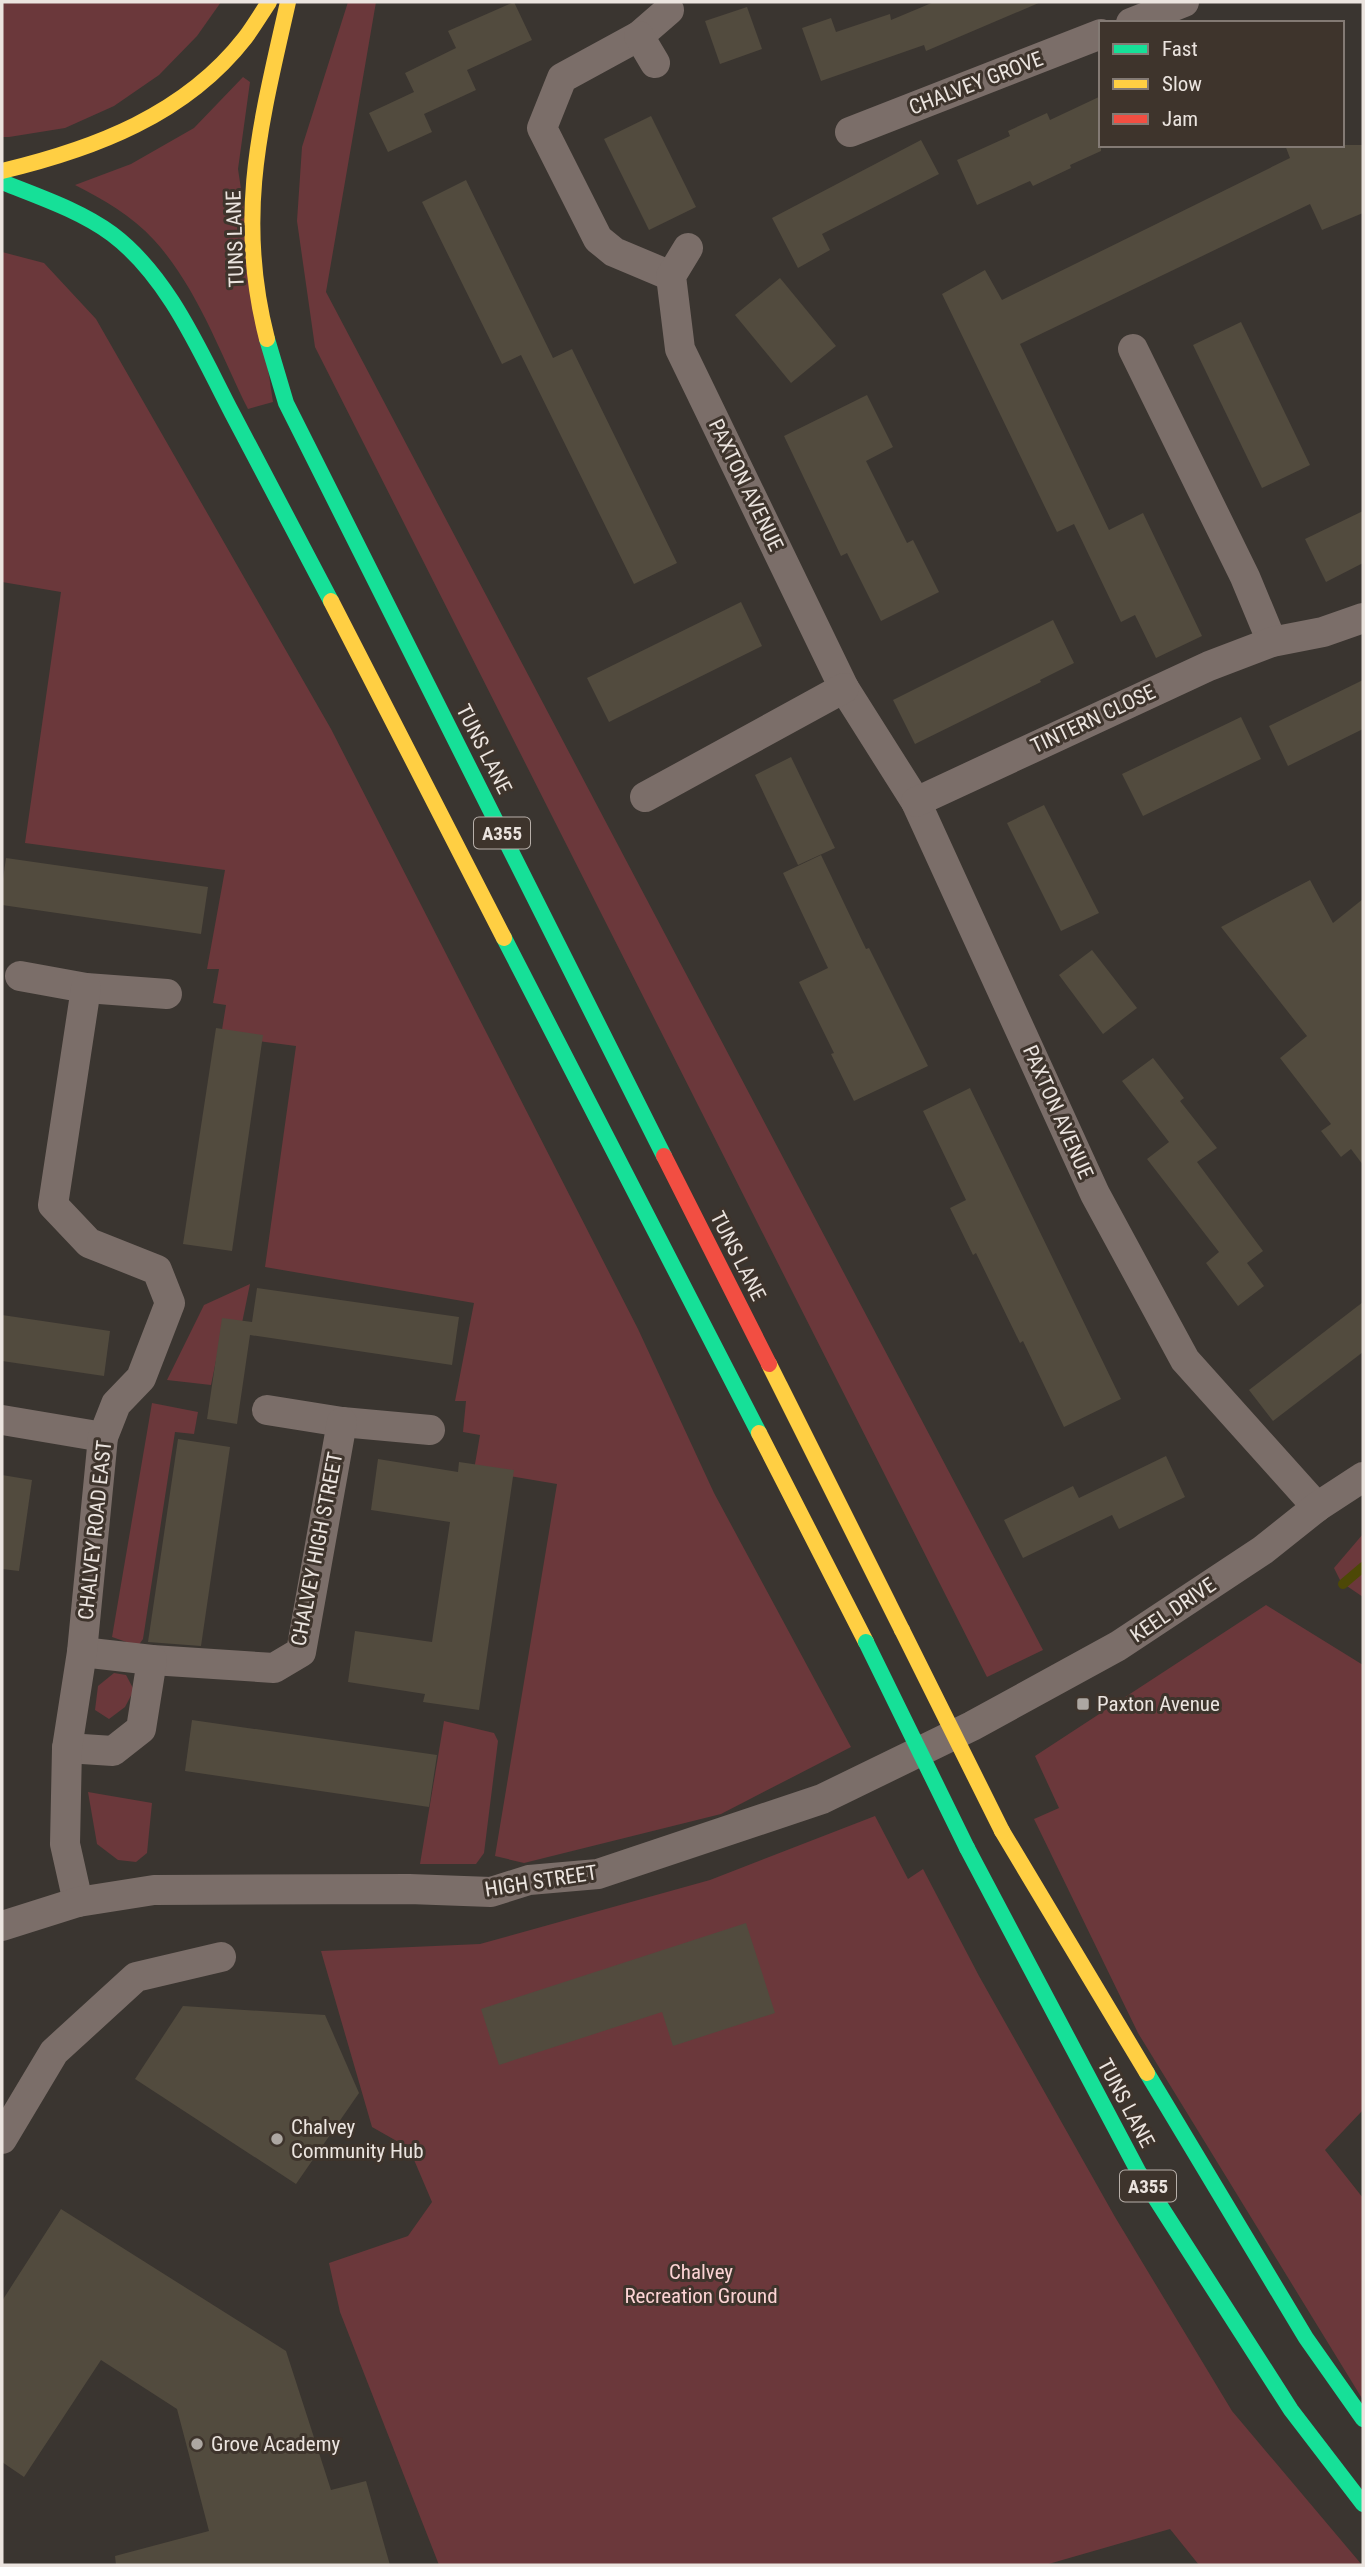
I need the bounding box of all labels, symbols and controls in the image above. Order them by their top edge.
legend [1099,21,1344,147]
text: Fast [1162,37,1198,61]
street label: CHALVEY GROVE [906,46,1046,120]
text: Slow [1162,72,1202,96]
text: Jam [1162,107,1198,131]
street label: TUNS LANE [221,190,249,288]
street label: PAXTON AVENUE [704,415,788,555]
street label: TINTERN CLOSE [1027,680,1159,758]
street label: TUNS LANE [451,700,517,798]
road number: A355 [474,818,530,848]
street label: PAXTON AVENUE [1018,1041,1098,1183]
street label: TUNS LANE [705,1207,771,1305]
street label: CHALVEY ROAD EAST [74,1439,116,1621]
street label: CHALVEY HIGH STREET [286,1450,348,1648]
street label: KEEL DRIVE [1126,1573,1220,1647]
place label: Paxton Avenue [1097,1692,1220,1716]
marker: Paxton Avenue [1075,1696,1091,1712]
street label: HIGH STREET [483,1860,599,1902]
street label: TUNS LANE [1093,2054,1159,2152]
place label: Chalvey Community Hub [291,2115,424,2163]
marker: Chalvey Community Hub [269,2131,285,2147]
road number: A355 [1120,2170,1176,2202]
park label: Chalvey Recreation Ground [624,2260,778,2308]
place label: Grove Academy [211,2432,340,2456]
marker: Grove Academy [189,2436,205,2452]

